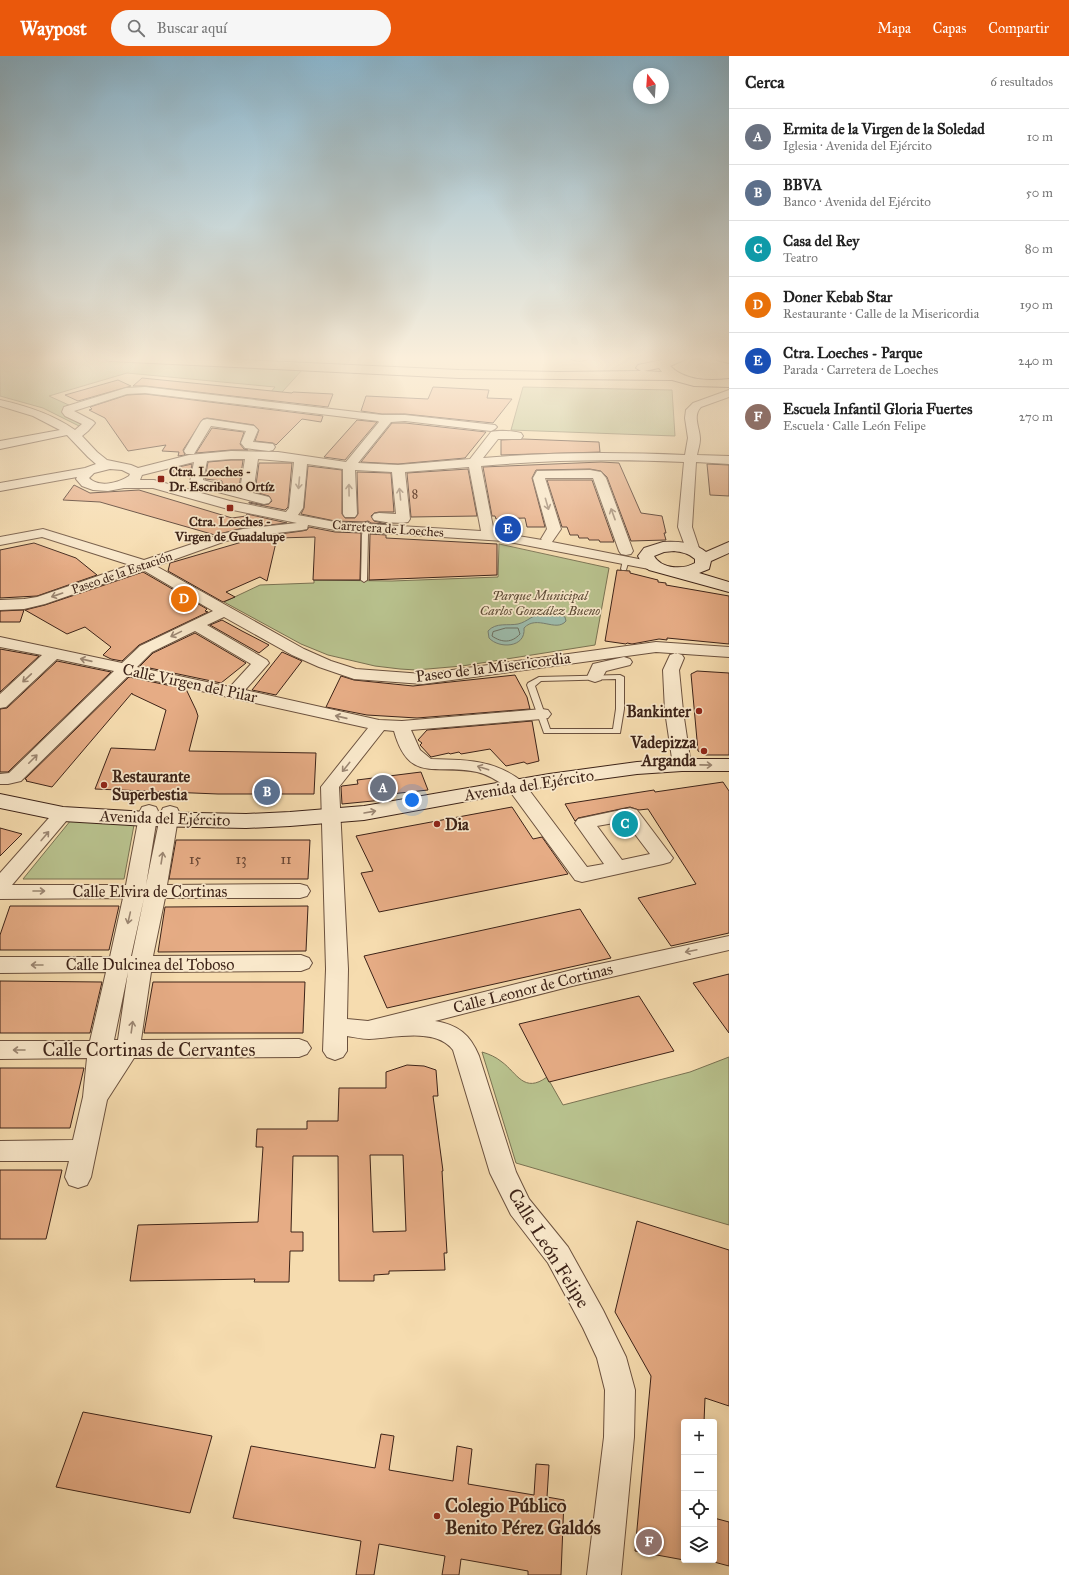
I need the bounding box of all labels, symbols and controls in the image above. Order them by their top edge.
search box [111,10,391,46]
text: Waypost [20,17,87,40]
icon: search [125,17,147,39]
text: Buscar aquí [157,19,227,37]
text: Mapa [878,20,911,37]
text: Capas [933,20,966,37]
text: Compartir [988,20,1049,37]
north arrow [633,68,669,104]
text: Cerca [745,72,784,93]
text: 6 resultados [990,74,1053,90]
text: Ermita de la Virgen de la Soledad [783,120,985,138]
text: A [754,129,762,145]
text: 10 m [1027,129,1053,145]
text: Iglesia · Avenida del Ejército [783,138,932,154]
text: BBVA [783,176,822,194]
text: B [754,185,762,201]
text: 50 m [1026,185,1053,201]
text: Banco · Avenida del Ejército [783,194,931,210]
text: Casa del Rey [783,232,859,250]
text: C [754,241,762,257]
text: 80 m [1025,241,1053,257]
text: Teatro [783,250,818,266]
text: Doner Kebab Star [783,288,892,306]
text: D [753,297,763,313]
text: 190 m [1020,297,1053,313]
text: Restaurante · Calle de la Misericordia [783,306,979,322]
text: Ctra. Loeches - Parque [783,344,923,362]
text: E [753,353,763,369]
text: 240 m [1018,353,1053,369]
text: Parada · Carretera de Loeches [783,362,938,378]
text: Escuela Infantil Gloria Fuertes [783,400,973,418]
text: F [754,409,762,425]
text: 270 m [1019,409,1053,425]
text: Escuela · Calle León Felipe [783,418,926,434]
place label: Ctra. Loeches - Dr. Escribano Ortíz [169,464,275,495]
marker: Ctra. Loeches - Dr. Escribano Ortíz [156,474,166,484]
one-way arrow [295,476,302,489]
one-way arrow [345,484,353,497]
house number: 8 [412,487,418,501]
one-way arrow [397,488,404,501]
one-way arrow [544,498,551,511]
marker: Ctra. Loeches - Virgen de Guadalupe [225,503,235,513]
one-way arrow [609,508,616,521]
place label: Ctra. Loeches - Virgen de Guadalupe [174,514,285,545]
pin: E [495,514,521,544]
street label: Carretera de Loeches [332,517,445,541]
street label: Paseo de la Estación [69,548,175,598]
pin: D [171,584,197,614]
park label: Parque Municipal Carlos González Bueno [480,588,600,619]
one-way arrow [51,592,64,599]
one-way arrow [170,631,182,638]
street label: Paseo de la Misericordia [414,648,572,686]
one-way arrow [80,656,93,664]
street label: Calle Virgen del Pilar [121,659,259,708]
one-way arrow [22,673,32,683]
place label: Bankinter [626,702,692,721]
marker: Bankinter [694,706,704,716]
one-way arrow [335,712,348,720]
place label: Vadepizza Arganda [630,733,697,771]
marker: Vadepizza Arganda [699,746,709,756]
one-way arrow [28,754,38,763]
one-way arrow [342,761,351,772]
one-way arrow [699,761,712,769]
one-way arrow [476,764,489,771]
street label: Avenida del Ejército [462,765,595,805]
place label: Restaurante Superbestia [112,767,191,805]
pin: A [370,773,396,803]
pin: B [254,777,280,807]
marker: Restaurante Superbestia [99,780,109,790]
your location [402,790,422,810]
street label: Avenida del Ejército [98,806,231,830]
one-way arrow [363,808,376,816]
pin: C [612,809,638,839]
place label: Dia [445,815,470,834]
marker: Dia [432,819,442,829]
one-way arrow [40,831,49,841]
one-way arrow [158,851,166,864]
house number: 15 [189,851,201,868]
house number: 13 [235,851,247,868]
house number: 11 [280,851,292,868]
street label: Calle Elvira de Cortinas [73,882,228,901]
one-way arrow [32,888,45,895]
one-way arrow [124,912,132,925]
one-way arrow [685,948,698,956]
street label: Calle Dulcinea del Toboso [66,955,234,974]
street label: Calle Leonor de Cortinas [451,959,615,1017]
one-way arrow [31,961,44,969]
one-way arrow [128,1021,136,1034]
street label: Calle Cortinas de Cervantes [43,1038,255,1061]
one-way arrow [13,1046,26,1054]
street label: Calle León Felipe [503,1184,595,1312]
map controls [681,1419,717,1563]
button: + [681,1419,717,1455]
button: − [681,1455,717,1491]
button: locate [681,1491,717,1527]
place label: Colegio Público Benito Pérez Galdós [445,1494,601,1539]
marker: Colegio Público Benito Pérez Galdós [432,1511,442,1521]
pin: F [636,1527,662,1557]
button: layers [681,1527,717,1563]

